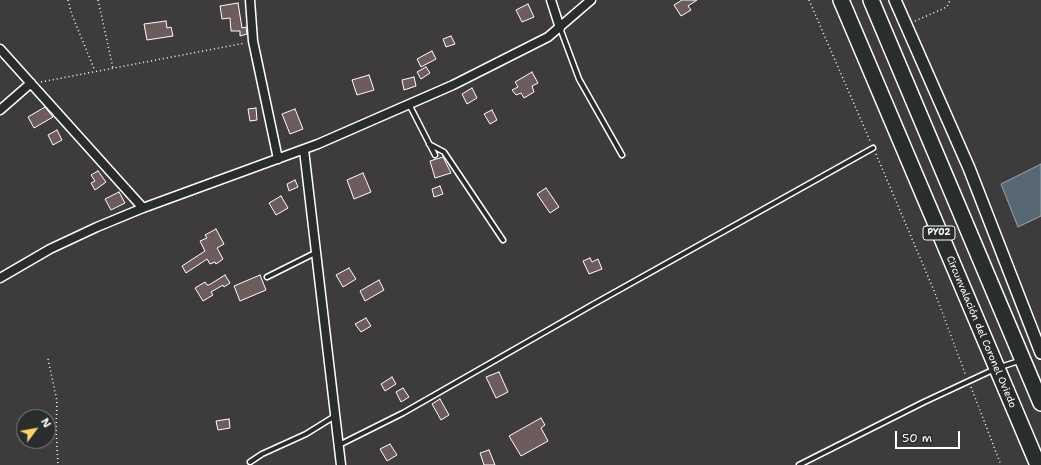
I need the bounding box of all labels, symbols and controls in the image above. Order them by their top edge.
road number: PY02 [923,226,955,240]
street label: Circunvalación del Coronel Oviedo [943,254,1019,410]
north arrow [16,409,56,449]
text: N [37,415,54,431]
scale bar [897,423,962,449]
text: 50 m [902,430,932,446]

